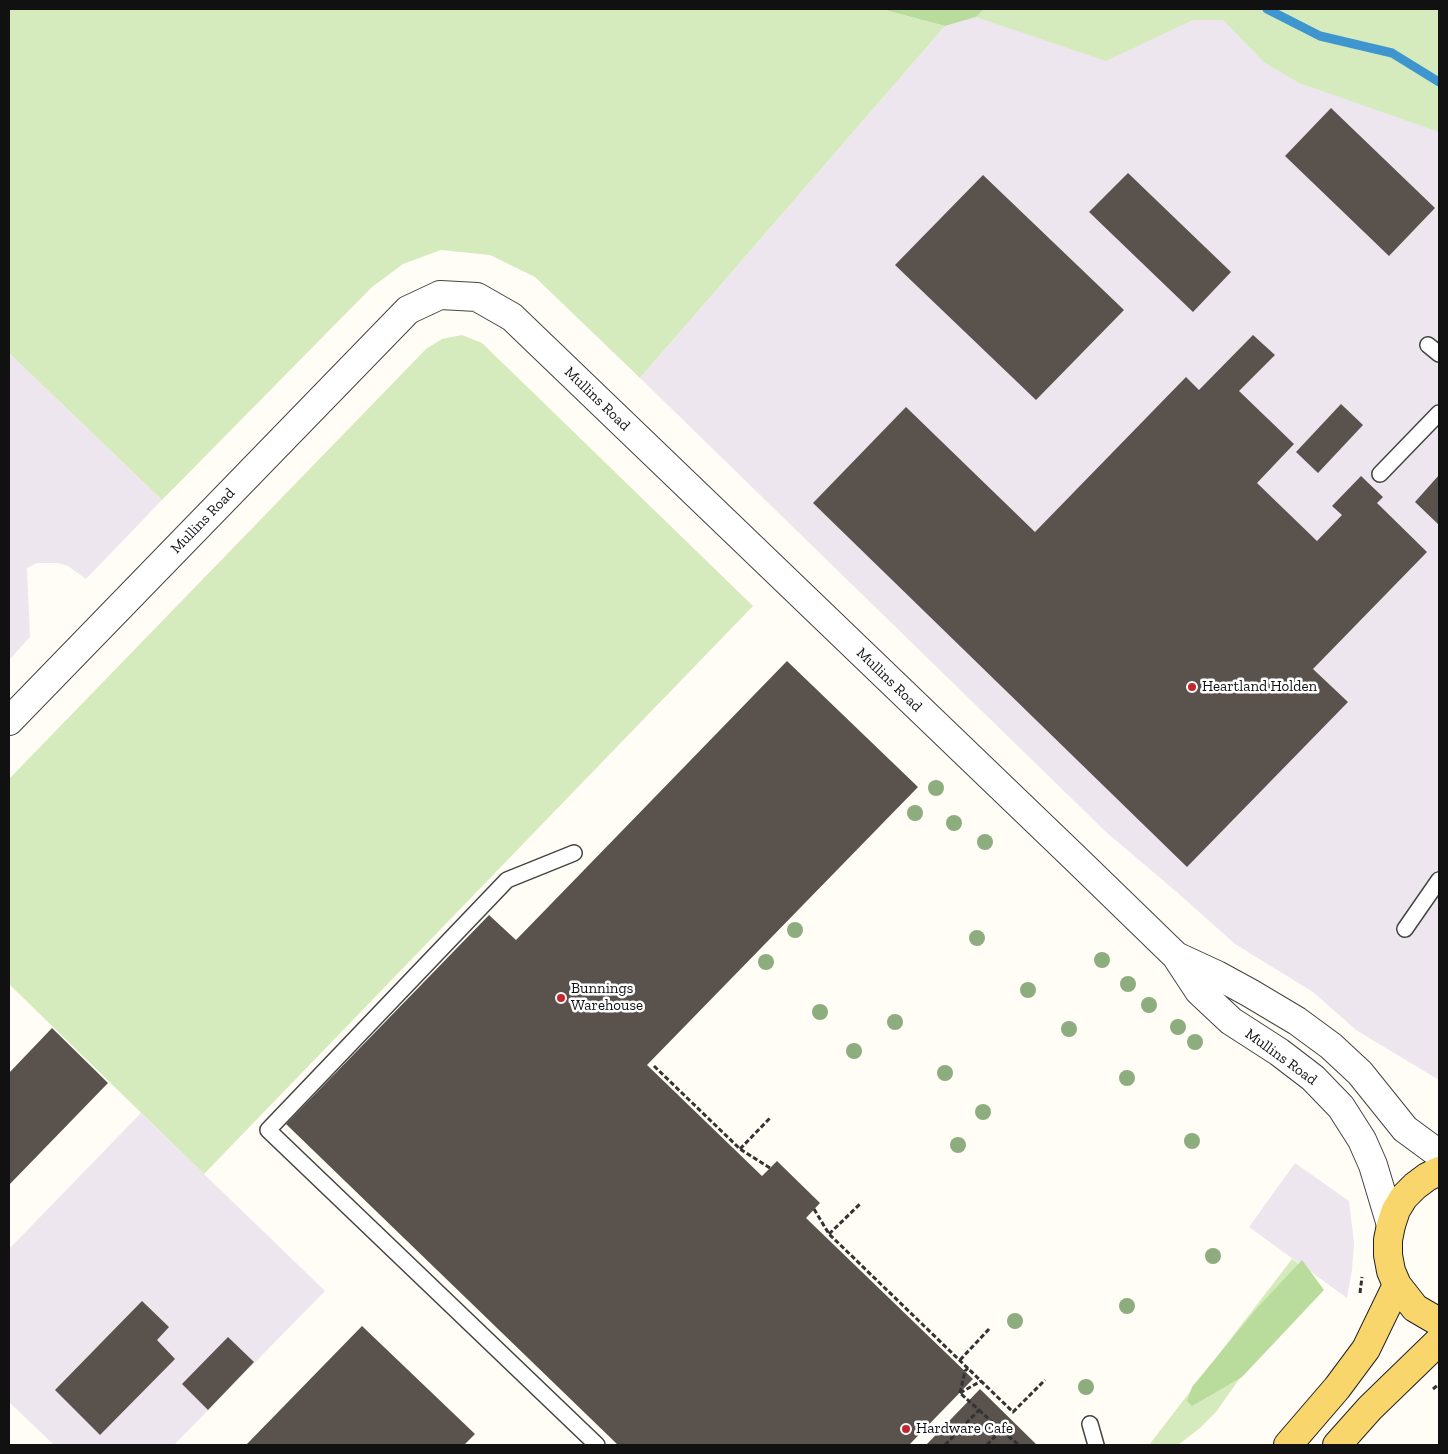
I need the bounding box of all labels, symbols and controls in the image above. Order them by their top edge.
street label: Mullins Road [560,363,634,435]
street label: Mullins Road [167,484,239,558]
street label: Mullins Road [852,644,926,716]
place label: Heartland Holden [1202,678,1317,696]
marker: Heartland Holden [1186,681,1198,693]
place label: Bunnings Warehouse [571,980,643,1015]
marker: Bunnings Warehouse [555,992,567,1004]
street label: Mullins Road [1242,1025,1320,1089]
place label: Hardware Cafe [916,1420,1013,1438]
marker: Hardware Cafe [900,1423,912,1435]

